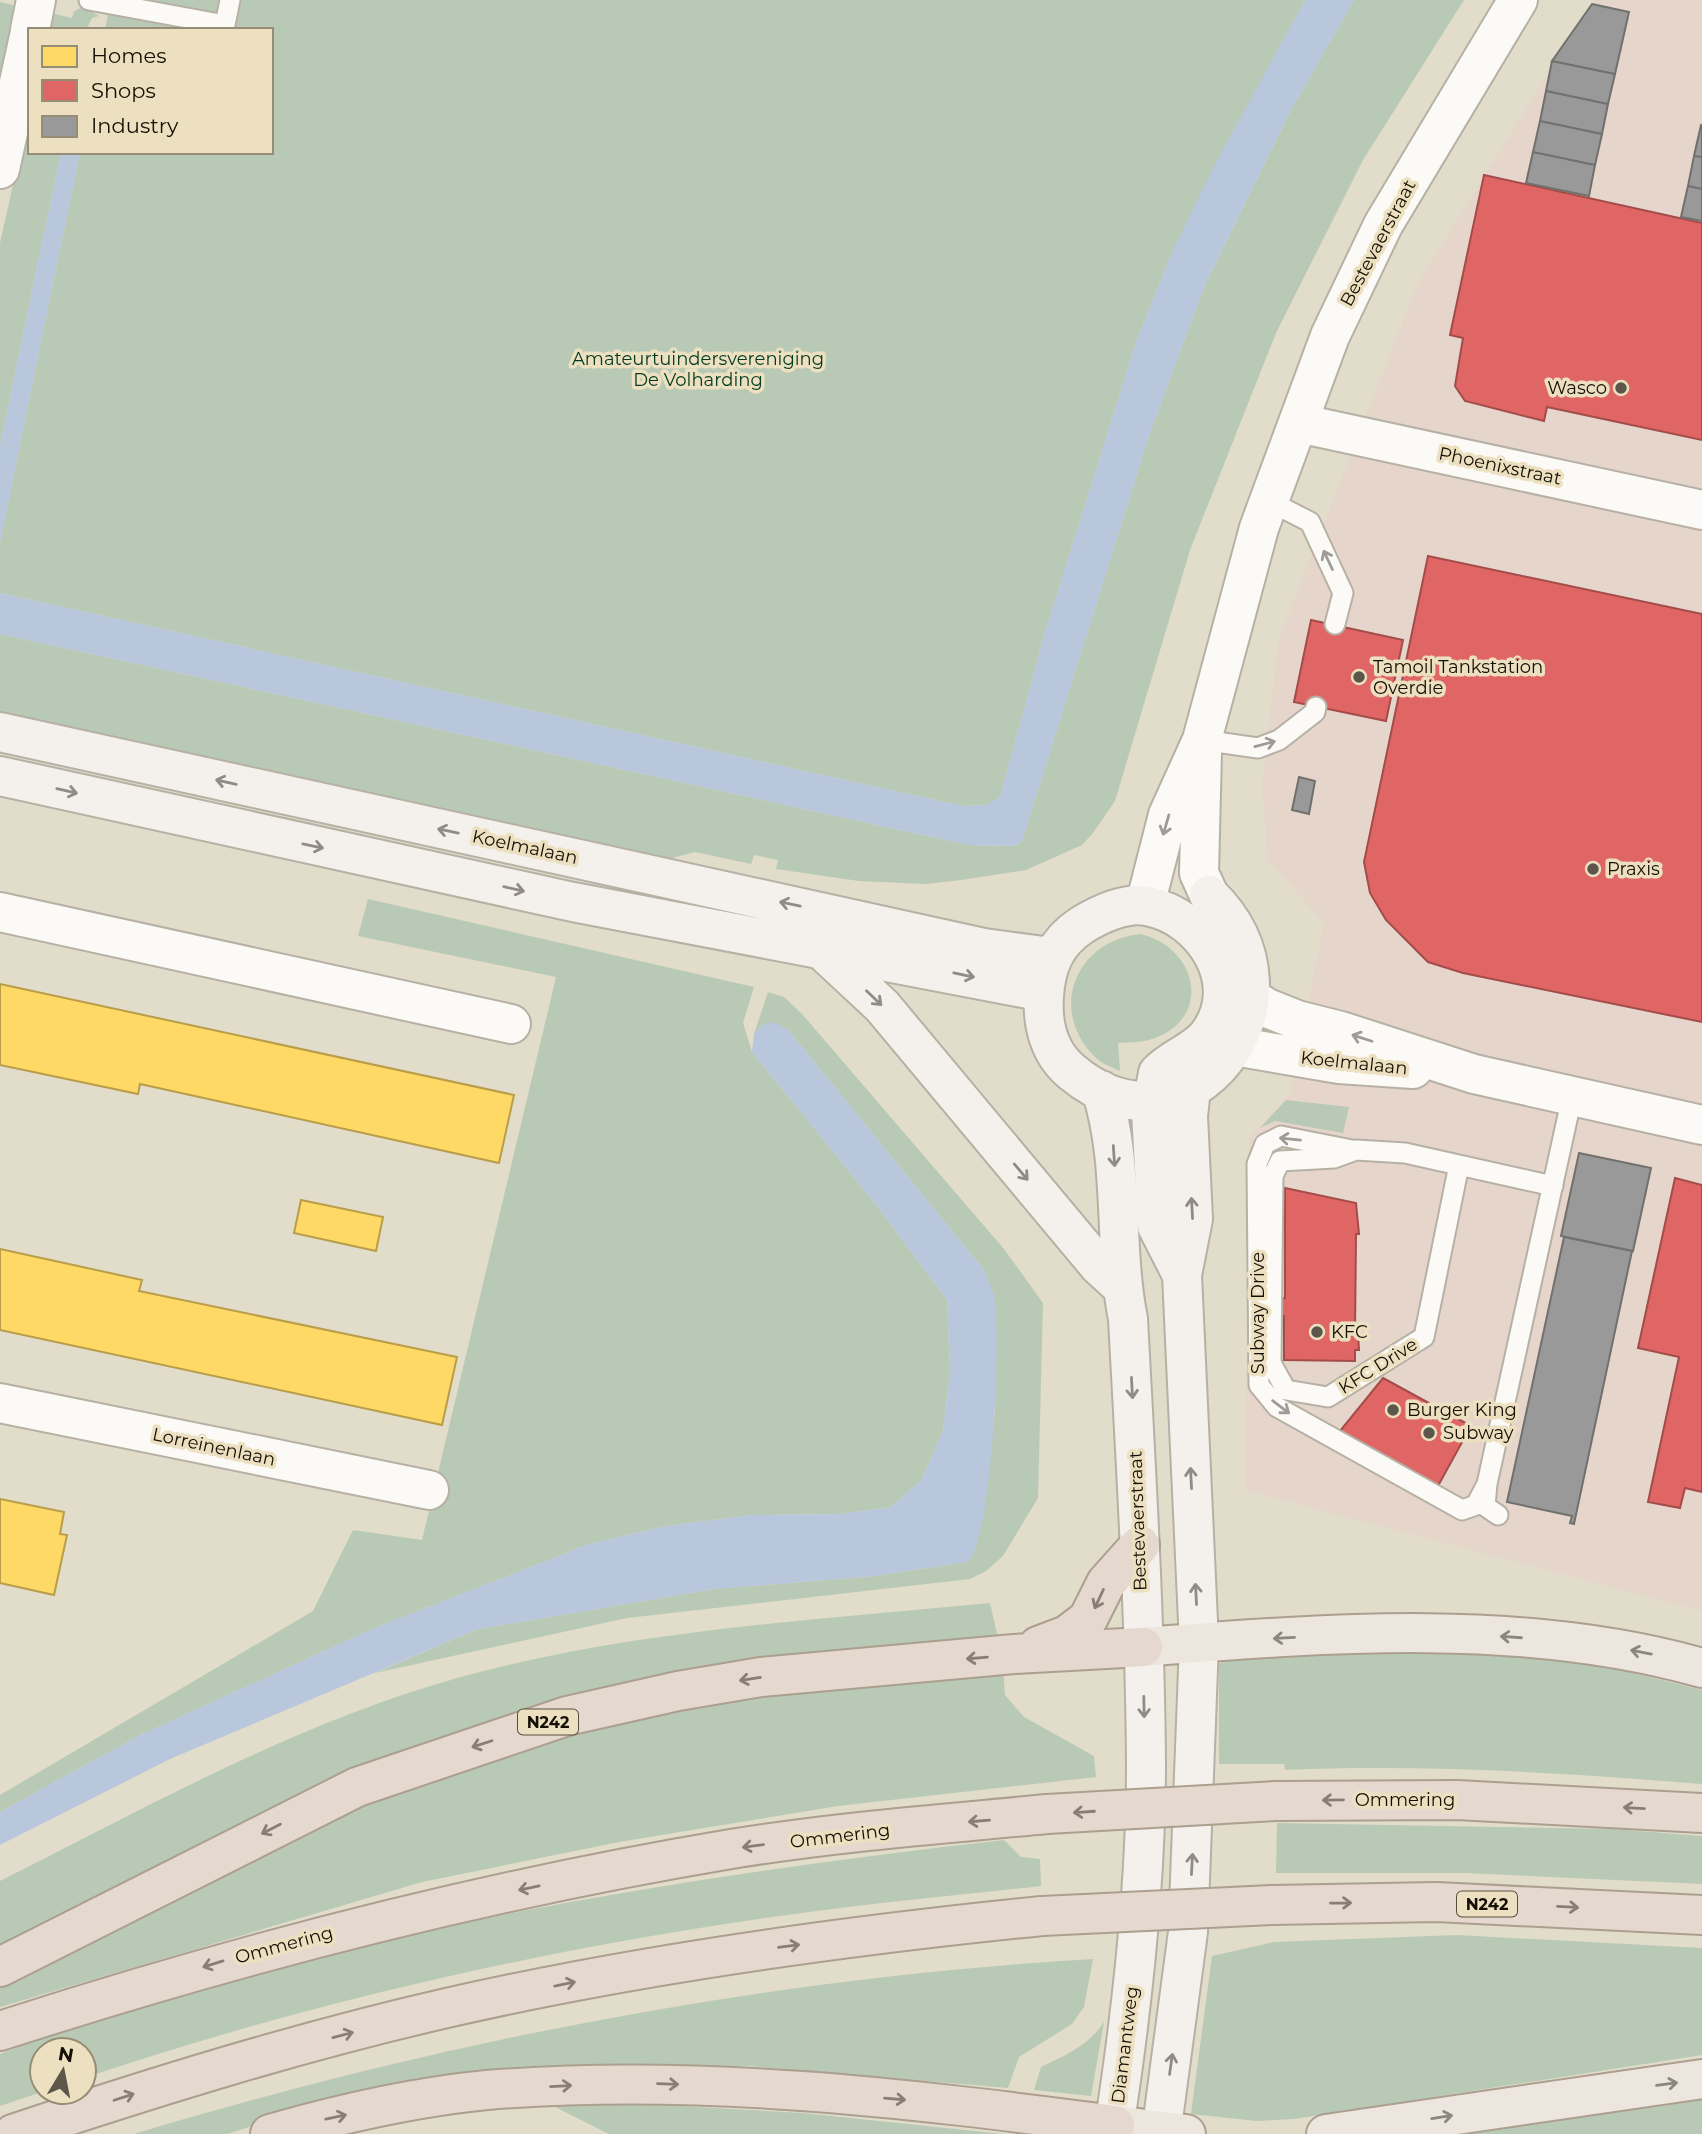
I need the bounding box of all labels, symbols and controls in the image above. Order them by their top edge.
legend [28,28,273,154]
text: Homes [91,43,166,68]
text: Shops [91,78,156,103]
text: Industry [91,113,179,138]
street label: Bestevaerstraat [1335,176,1421,310]
park label: Amateurtuindersvereniging De Volharding [572,348,824,391]
place label: Wasco [1547,377,1607,399]
marker: Wasco [1613,380,1629,396]
street label: Phoenixstraat [1437,442,1563,490]
one-way arrow [1320,550,1334,571]
place label: Tamoil Tankstation Overdie [1373,656,1543,699]
marker: Tamoil Tankstation Overdie [1351,669,1367,685]
one-way arrow [1254,737,1276,750]
one-way arrow [215,775,238,789]
one-way arrow [55,786,77,799]
one-way arrow [1158,814,1171,836]
one-way arrow [437,823,460,837]
street label: Koelmalaan [470,825,580,869]
one-way arrow [301,840,324,853]
place label: Praxis [1607,858,1660,880]
marker: Praxis [1585,861,1601,877]
one-way arrow [502,882,525,896]
one-way arrow [779,897,802,911]
one-way arrow [952,969,975,983]
one-way arrow [866,989,883,1006]
one-way arrow [1352,1031,1374,1043]
street label: Koelmalaan [1299,1046,1409,1080]
one-way arrow [1279,1132,1301,1145]
one-way arrow [1107,1145,1120,1168]
one-way arrow [1013,1162,1029,1180]
one-way arrow [1185,1197,1198,1220]
street label: Subway Drive [1247,1252,1269,1374]
place label: KFC [1331,1321,1368,1343]
marker: KFC [1309,1324,1325,1340]
street label: KFC Drive [1335,1333,1422,1399]
one-way arrow [1125,1376,1138,1399]
place label: Burger King [1407,1399,1517,1421]
one-way arrow [1271,1400,1290,1414]
marker: Burger King [1385,1402,1401,1418]
place label: Subway [1443,1422,1514,1444]
street label: Lorreinenlaan [151,1423,277,1471]
marker: Subway [1421,1425,1437,1441]
street label: Bestevaerstraat [1125,1451,1151,1591]
one-way arrow [1184,1467,1197,1490]
one-way arrow [1190,1583,1203,1606]
one-way arrow [1092,1588,1105,1609]
one-way arrow [1500,1630,1523,1643]
one-way arrow [1273,1631,1296,1644]
one-way arrow [1630,1644,1653,1658]
one-way arrow [966,1651,989,1664]
one-way arrow [739,1673,762,1686]
one-way arrow [1137,1695,1151,1718]
road number: N242 [518,1710,578,1734]
one-way arrow [471,1738,493,1751]
street label: Ommering [1355,1789,1455,1811]
one-way arrow [1322,1793,1345,1807]
one-way arrow [1623,1801,1646,1814]
one-way arrow [1074,1806,1096,1819]
one-way arrow [968,1814,991,1827]
street label: Ommering [789,1819,891,1853]
one-way arrow [262,1822,282,1836]
one-way arrow [742,1840,765,1853]
one-way arrow [1185,1853,1198,1876]
one-way arrow [518,1881,541,1895]
road number: N242 [1457,1892,1517,1916]
one-way arrow [1329,1896,1352,1910]
one-way arrow [1556,1901,1579,1914]
street label: Ommering [233,1921,335,1969]
one-way arrow [777,1939,800,1952]
one-way arrow [202,1959,224,1972]
one-way arrow [553,1976,576,1990]
street label: Diamantweg [1107,1985,1143,2105]
one-way arrow [332,2028,354,2041]
north arrow [28,2036,98,2106]
text: N [56,2042,75,2067]
one-way arrow [1164,2053,1177,2076]
one-way arrow [657,2077,680,2090]
one-way arrow [1655,2077,1678,2090]
one-way arrow [549,2080,572,2093]
one-way arrow [113,2090,135,2102]
one-way arrow [884,2092,906,2105]
one-way arrow [324,2110,347,2123]
one-way arrow [1430,2110,1453,2123]

